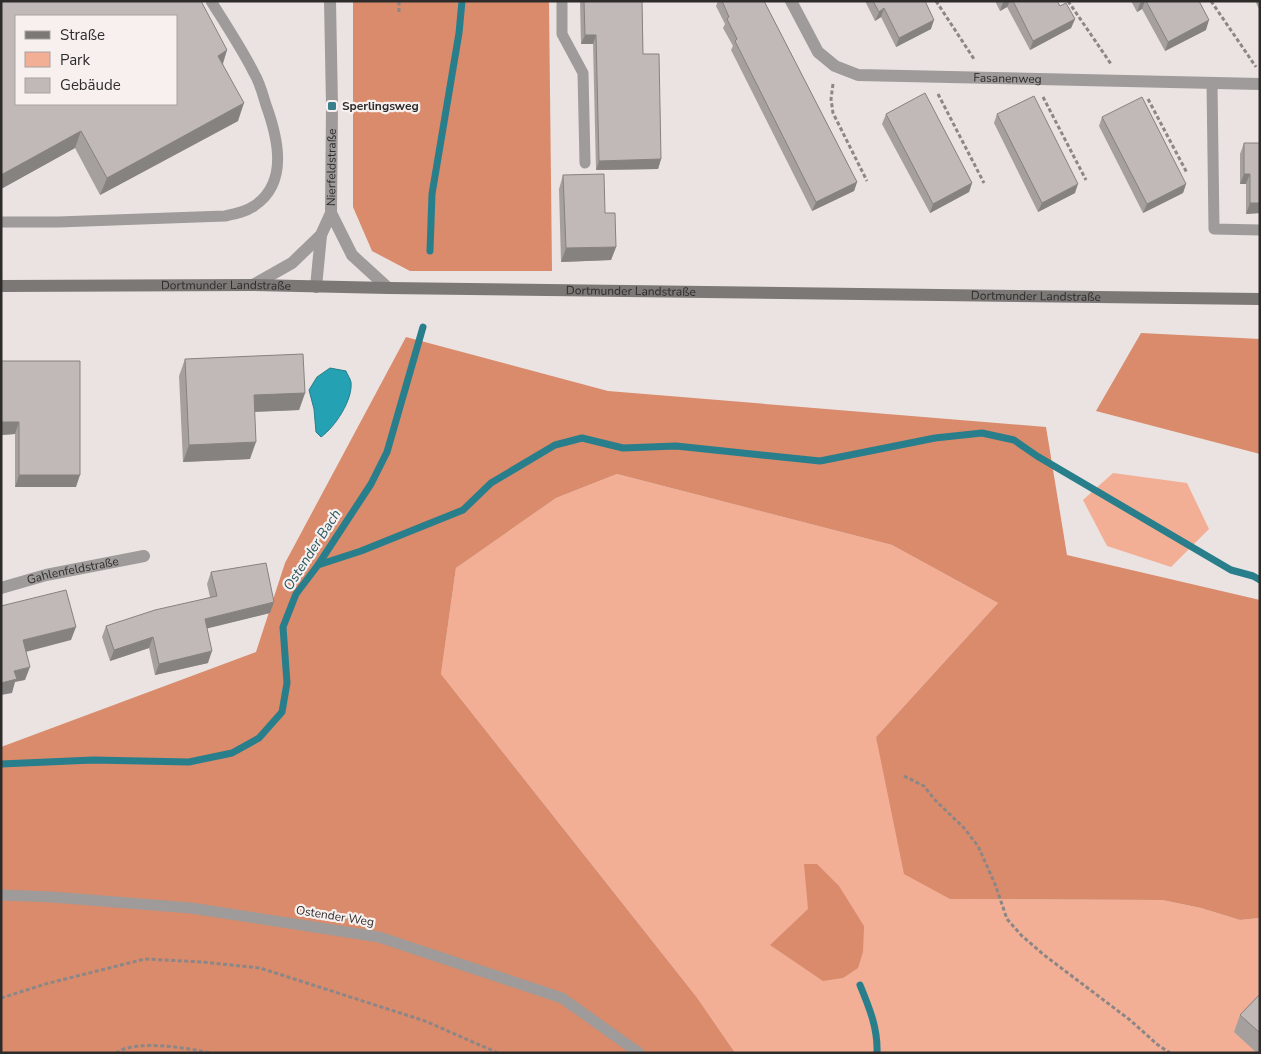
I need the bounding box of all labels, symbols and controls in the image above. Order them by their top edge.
legend [15,15,178,105]
text: Straße [60,25,105,45]
text: Park [60,50,90,70]
street label: Fasanenweg [973,70,1042,87]
text: Gebäude [60,75,121,95]
place label: Sperlingsweg [342,98,419,114]
marker: Sperlingsweg [326,100,338,112]
street label: Nierfeldstraße [323,128,340,206]
street label: Dortmunder Landstraße [161,277,291,294]
street label: Dortmunder Landstraße [566,282,696,300]
street label: Dortmunder Landstraße [971,287,1101,305]
water label: Ostender Bach [279,506,345,594]
street label: Gahlenfeldstraße [25,553,120,588]
street label: Ostender Weg [295,902,375,930]

